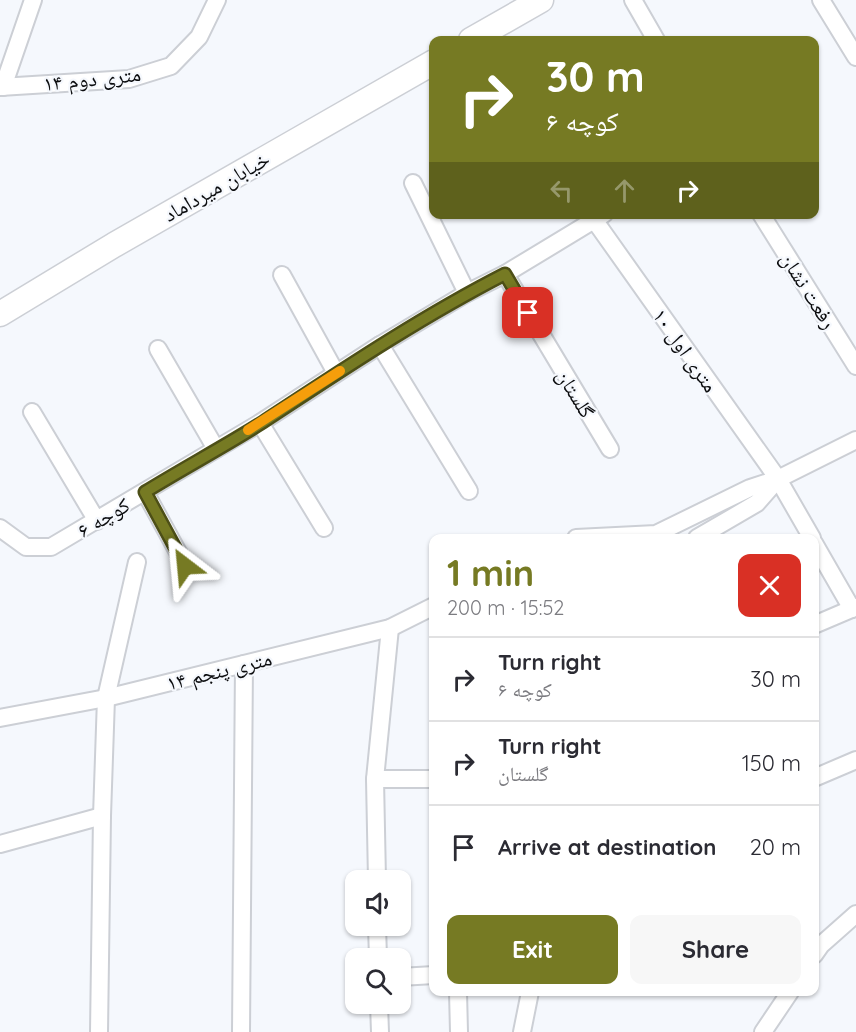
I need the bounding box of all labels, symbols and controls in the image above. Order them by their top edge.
text: 30 m [546,50,645,103]
street label: ۱۴ متری دوم [42,60,142,98]
icon: right [447,60,525,138]
text: کوچه ۶ [546,104,619,138]
street label: خیابان میرداماد [158,145,274,227]
icon: left [545,174,578,207]
icon: ahead [608,174,641,207]
icon: right [671,174,704,207]
street label: رفعت نشان [775,247,843,333]
pin [502,287,553,338]
icon: arrive [511,296,544,329]
street label: ۱۰ متری اول [648,303,724,397]
street label: گلستان [551,364,601,423]
street label: کوچه ۶ [72,491,134,543]
position arrow [153,534,217,598]
text: 1 min [447,550,534,595]
button: close [738,554,801,617]
text: 200 m · 15:52 [447,595,564,620]
street label: ۱۴ متری پنجم [164,644,275,698]
text: Turn right [498,648,602,676]
icon: right [447,663,480,696]
text: 30 m [750,665,801,693]
text: کوچه ۶ [498,677,552,702]
text: Turn right [498,732,602,760]
icon: right [447,747,480,780]
text: 150 m [742,749,801,777]
text: گلستان [498,761,548,786]
icon: arrive [447,831,480,864]
text: Arrive at destination [498,833,716,861]
text: 20 m [750,833,801,861]
map controls [345,870,411,1014]
button: sound [345,870,411,936]
button: Exit [447,915,618,984]
button: Share [630,915,801,984]
button: search [345,948,411,1014]

